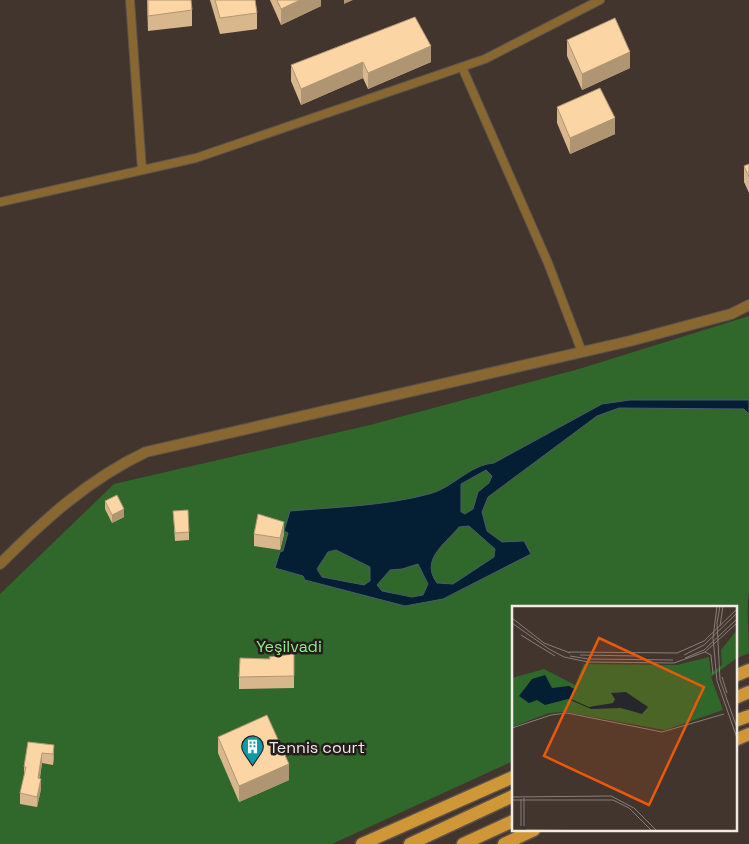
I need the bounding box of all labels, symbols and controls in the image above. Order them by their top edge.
inset map [512,606,736,832]
park label: Yeşilvadi [256,636,322,657]
building icon: Tennis court [241,735,265,766]
place label: Tennis court [269,737,365,758]

